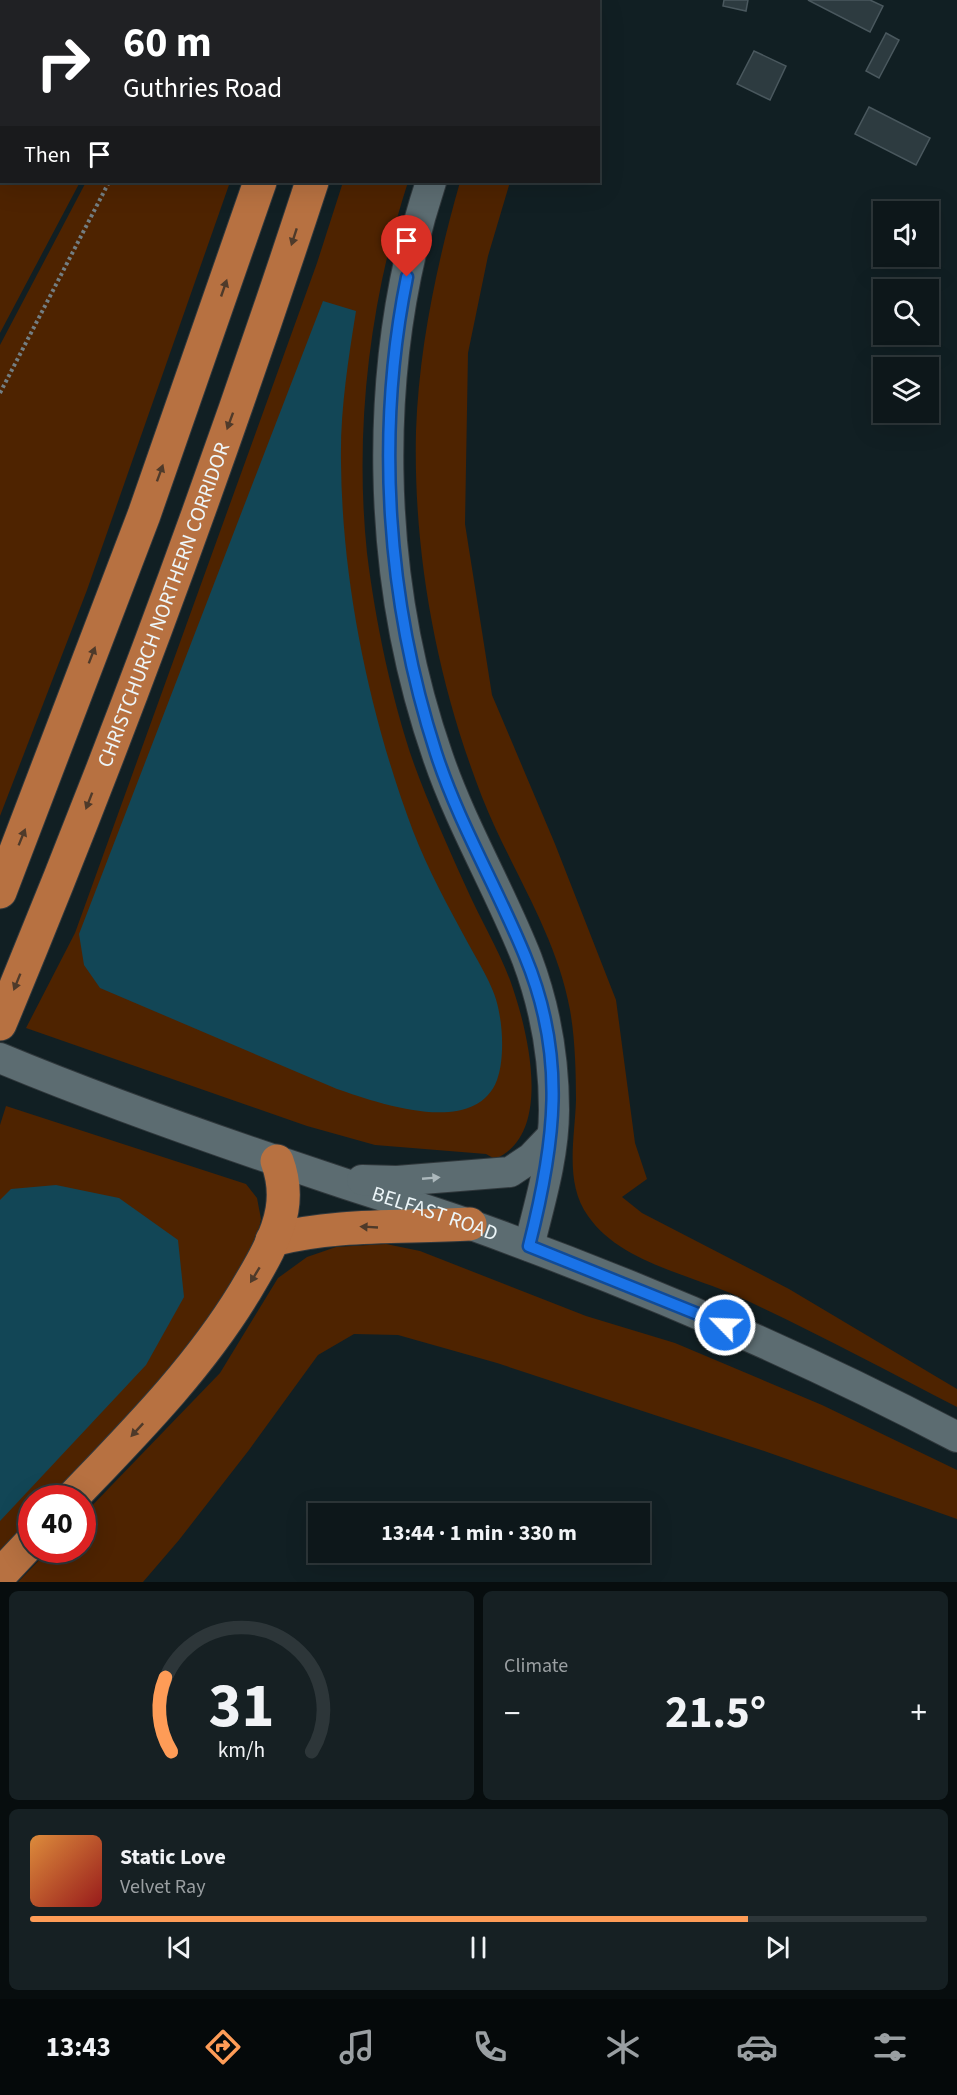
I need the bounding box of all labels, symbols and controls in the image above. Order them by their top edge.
text: 60 m [123,13,212,73]
icon: right [24,24,102,102]
text: Guthries Road [123,69,282,108]
icon: arrive [83,138,116,171]
text: Then [24,139,71,171]
map controls [873,201,939,423]
button: sound [873,201,939,267]
pin [381,215,432,277]
icon: arrive [390,224,423,257]
one-way arrow [289,228,298,246]
one-way arrow [220,279,229,297]
button: search [873,279,939,345]
button: layers [873,357,939,423]
one-way arrow [225,413,235,431]
street label: CHRISTCHURCH NORTHERN CORRIDOR [90,438,237,772]
one-way arrow [155,463,165,481]
one-way arrow [87,646,97,664]
one-way arrow [84,792,93,810]
one-way arrow [17,828,27,846]
one-way arrow [12,974,22,992]
one-way arrow [421,1173,440,1183]
street label: BELFAST ROAD [368,1178,502,1248]
one-way arrow [360,1222,379,1231]
one-way arrow [249,1267,260,1283]
position arrow [693,1293,757,1357]
one-way arrow [130,1422,144,1436]
speed limit sign: 40 [18,1485,96,1563]
text: 13:44 · 1 min · 330 m [381,1517,577,1549]
text: Climate [504,1652,568,1680]
text: 31 [209,1662,274,1751]
text: 21.5° [665,1681,766,1745]
text: − [504,1690,520,1737]
text: + [911,1690,927,1737]
text: km/h [218,1736,265,1767]
text: Static Love [120,1841,226,1873]
text: Velvet Ray [120,1873,206,1901]
icon: previous [163,1931,196,1964]
icon: pause [462,1931,495,1964]
icon: next [761,1931,794,1964]
icon: directions [202,2026,244,2068]
icon: music [336,2026,378,2068]
icon: phone [469,2026,511,2068]
icon: climate [602,2026,644,2068]
icon: car [736,2026,778,2068]
icon: filters [869,2026,911,2068]
text: 13:43 [46,2028,111,2067]

